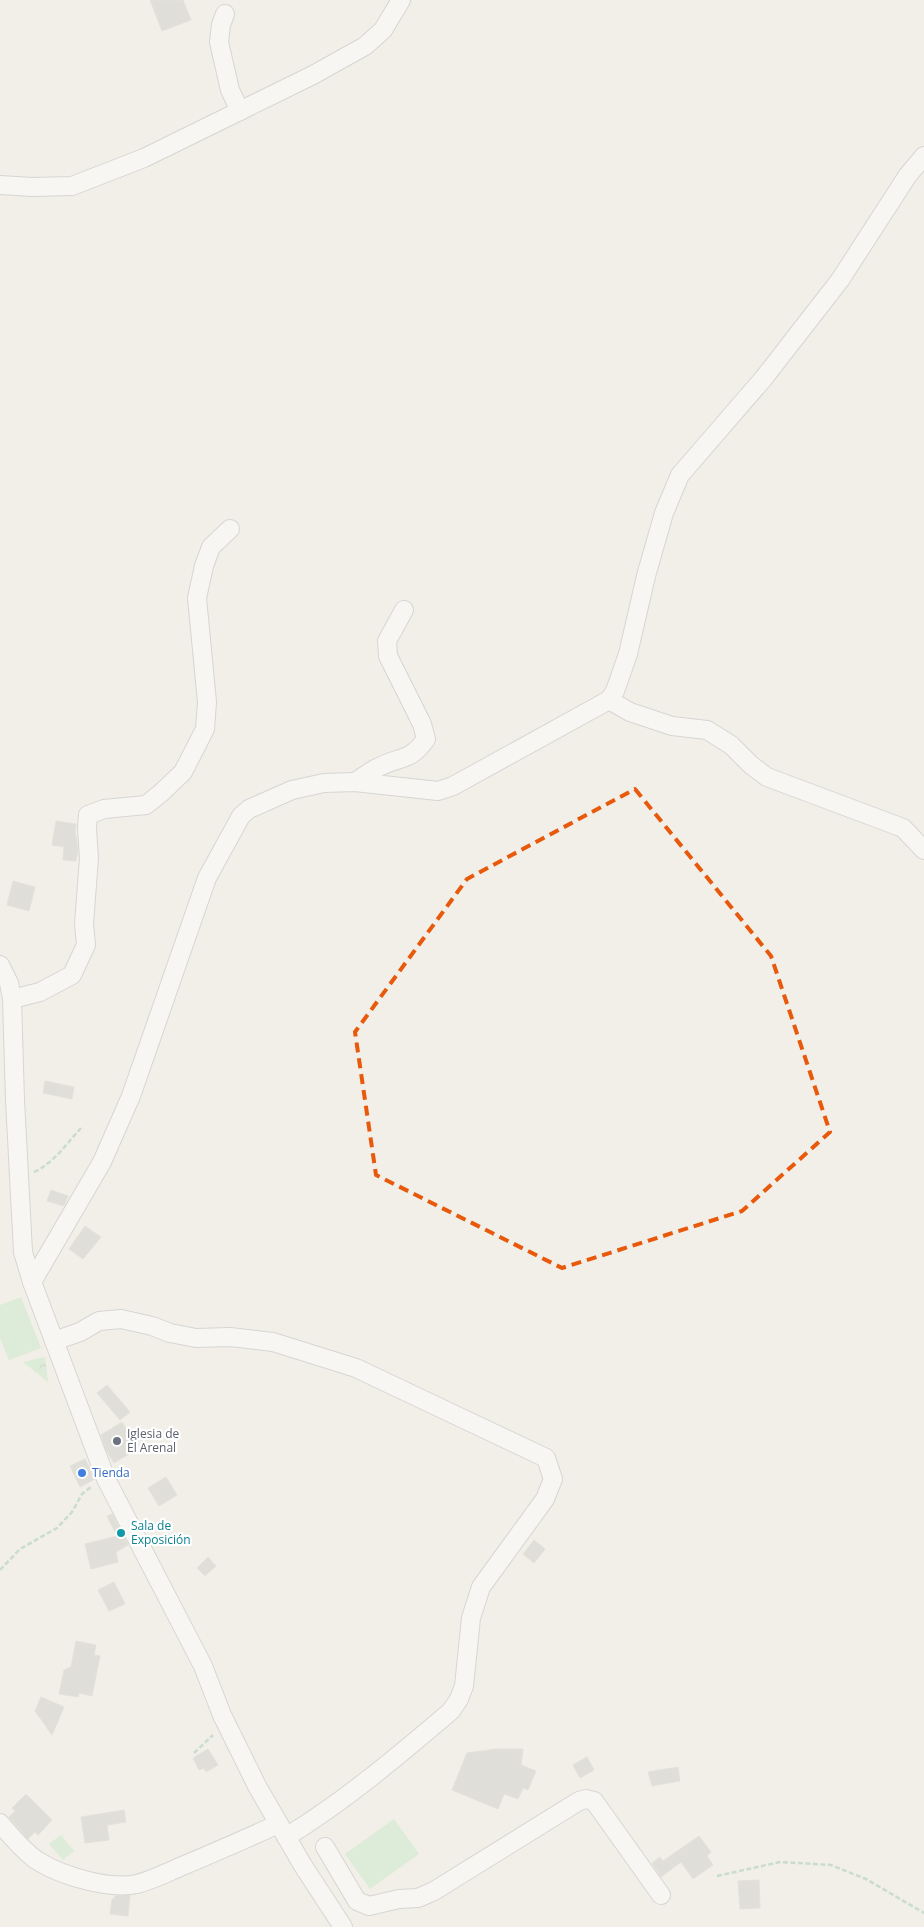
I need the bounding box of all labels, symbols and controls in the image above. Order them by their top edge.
place label: Iglesia de El Arenal [127,1425,180,1456]
marker: Iglesia de El Arenal [111,1435,123,1447]
place label: Tienda [92,1464,130,1481]
marker: Tienda [76,1467,88,1479]
place label: Sala de Exposición [131,1517,191,1548]
marker: Sala de Exposición [115,1527,127,1539]

